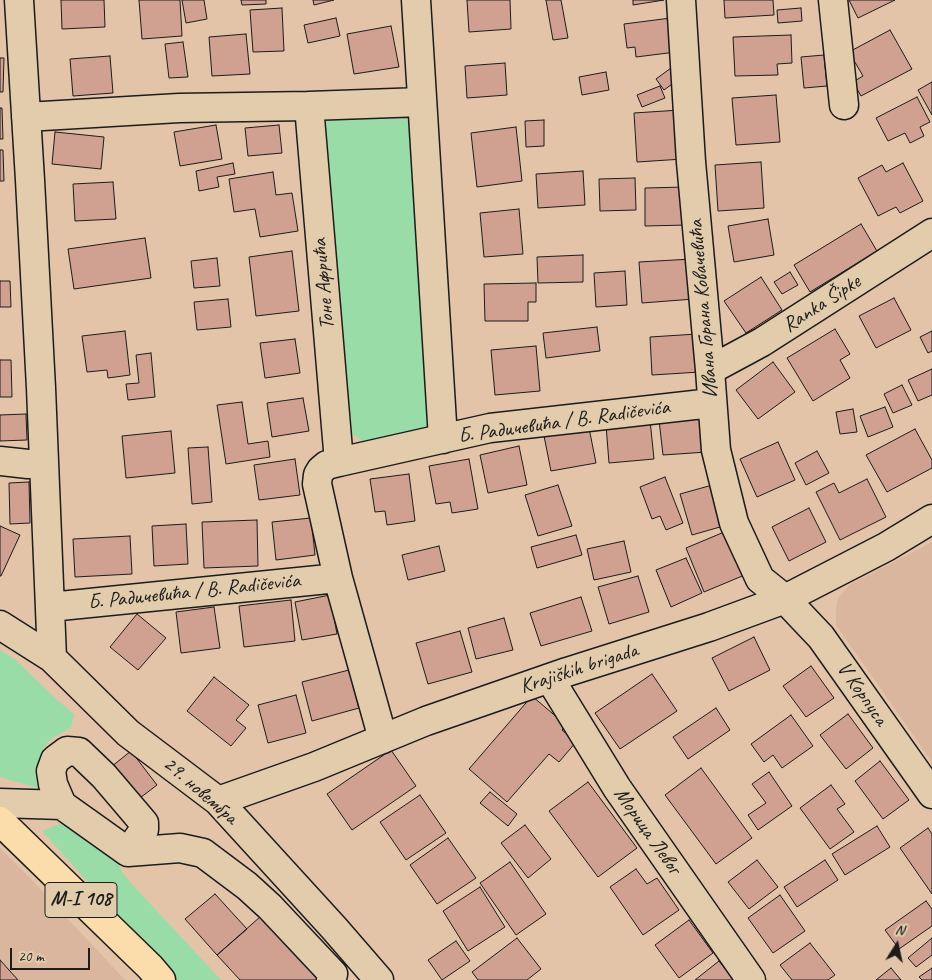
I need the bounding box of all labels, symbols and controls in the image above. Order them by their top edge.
street label: Ивана Горана Ковачевића [684,219,724,399]
street label: Тоне Афрића [307,238,341,330]
street label: Ranka Šipke [778,270,866,338]
street label: Б. Радичевића / B. Radičevića [457,395,671,449]
street label: Б. Радичевића / B. Radičevića [87,568,301,616]
street label: Krajiških brigada [517,638,641,700]
street label: V Корпуса [831,657,893,731]
street label: 29. новембра [157,752,243,830]
street label: Морица Левог [608,783,686,879]
road number: M-I 108 [45,882,117,918]
north arrow [872,920,922,970]
text: N [894,921,905,939]
scale bar [12,938,92,970]
text: 20 m [18,947,44,966]

